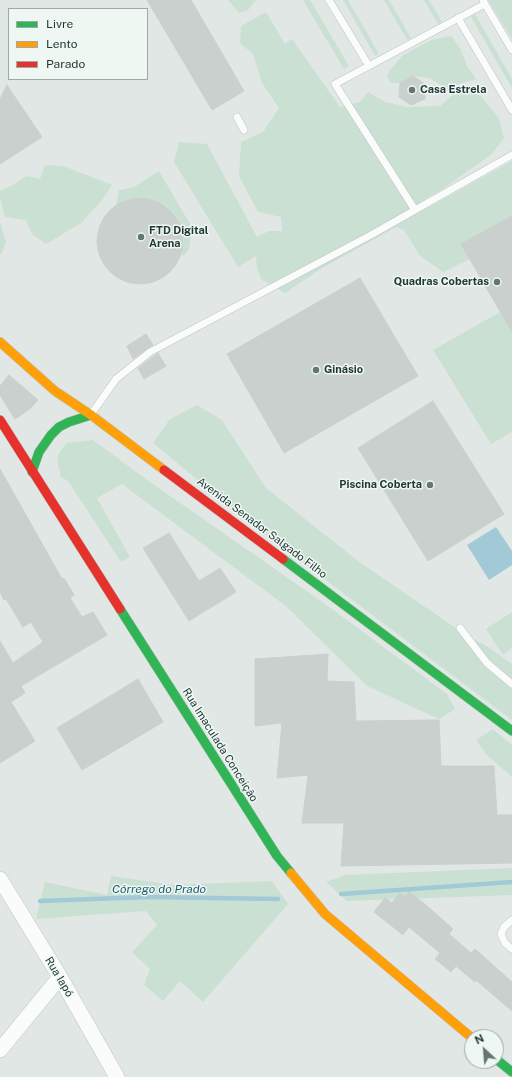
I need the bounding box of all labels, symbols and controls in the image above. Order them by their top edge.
legend [8,8,148,80]
text: Livre [46,17,73,31]
text: Lento [46,37,77,51]
text: Parado [46,57,85,71]
place label: Casa Estrela [420,83,486,97]
marker: Casa Estrela [407,85,417,95]
place label: FTD Digital Arena [149,224,208,250]
marker: FTD Digital Arena [136,232,146,242]
place label: Quadras Cobertas [394,275,489,289]
marker: Quadras Cobertas [492,277,502,287]
place label: Ginásio [324,363,363,377]
marker: Ginásio [311,365,321,375]
street label: Avenida Senador Salgado Filho [194,475,330,581]
place label: Piscina Coberta [339,478,422,492]
marker: Piscina Coberta [425,480,435,490]
street label: Rua Imaculada Conceição [180,686,260,804]
water label: Córrego do Prado [112,882,206,896]
street label: Rua Iapó [42,955,76,999]
north arrow [464,1029,504,1069]
text: N [473,1032,486,1046]

